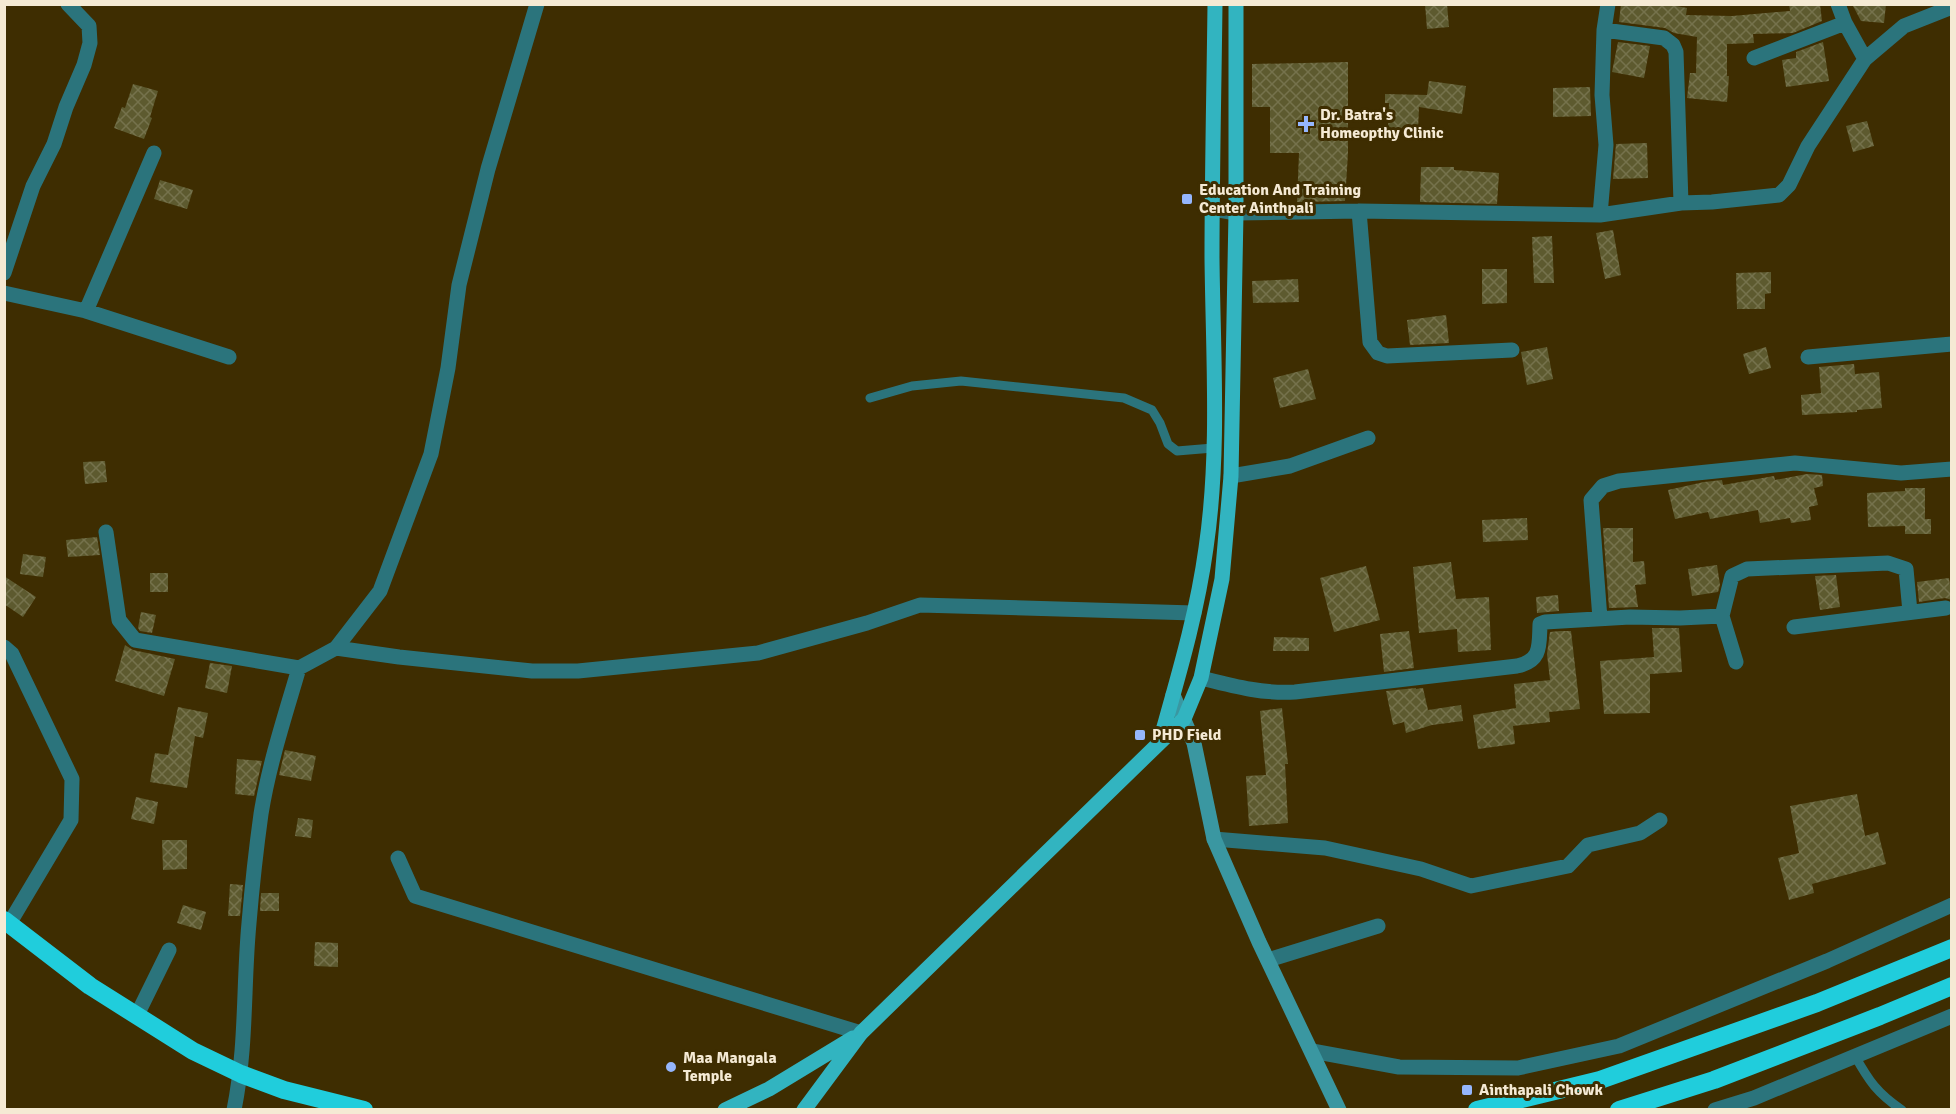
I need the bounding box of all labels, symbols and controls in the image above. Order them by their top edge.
place label: Dr. Batra's Homeopthy Clinic [1320,105,1444,143]
marker: Dr. Batra's Homeopthy Clinic [1297,115,1315,133]
place label: Education And Training Center Ainthpali [1199,180,1361,218]
marker: Education And Training Center Ainthpali [1180,192,1194,206]
place label: PHD Field [1152,725,1222,745]
marker: PHD Field [1133,728,1147,742]
place label: Maa Mangala Temple [683,1048,777,1086]
marker: Maa Mangala Temple [664,1060,678,1074]
place label: Ainthapali Chowk [1479,1080,1603,1100]
marker: Ainthapali Chowk [1460,1083,1474,1097]

